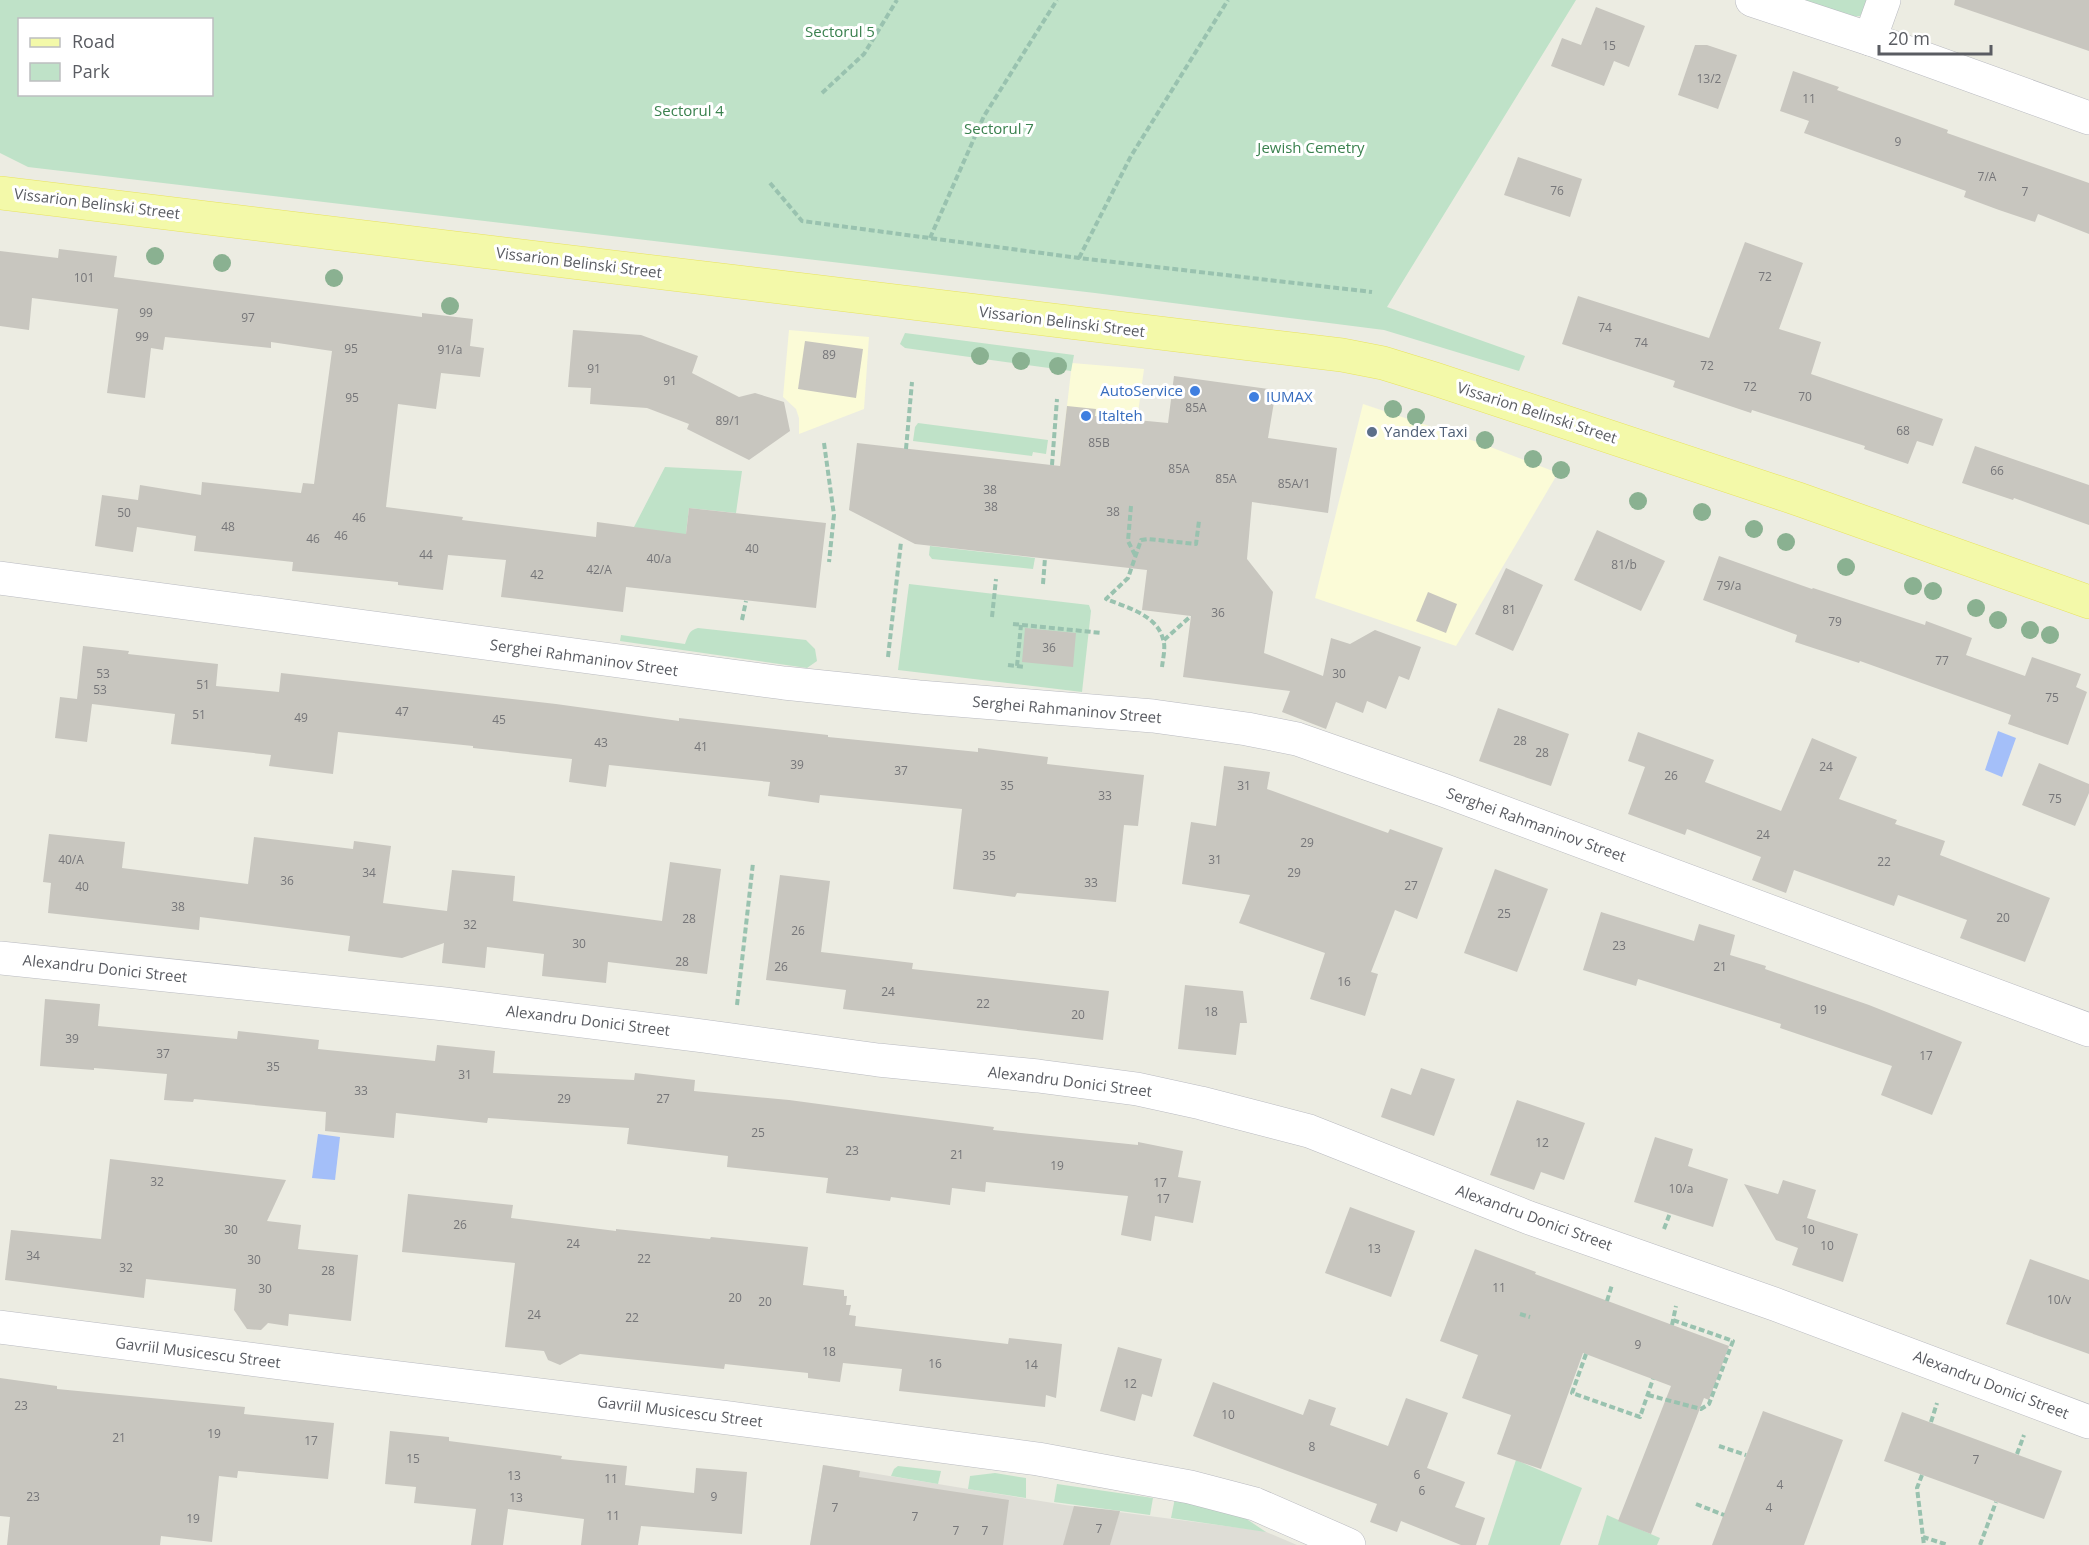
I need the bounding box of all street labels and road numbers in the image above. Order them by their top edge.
street label: Vissarion Belinski Street [13,183,181,223]
street label: Vissarion Belinski Street [495,242,663,282]
street label: Vissarion Belinski Street [978,301,1146,341]
street label: Vissarion Belinski Street [1455,377,1620,447]
street label: Serghei Rahmaninov Street [489,634,679,680]
street label: Serghei Rahmaninov Street [972,691,1162,727]
street label: Serghei Rahmaninov Street [1444,782,1629,866]
street label: Alexandru Donici Street [22,949,188,987]
street label: Alexandru Donici Street [505,1000,671,1040]
street label: Alexandru Donici Street [987,1061,1153,1101]
street label: Alexandru Donici Street [1453,1179,1615,1255]
street label: Gavriil Musicescu Street [114,1332,282,1372]
street label: Alexandru Donici Street [1911,1345,2072,1423]
street label: Gavriil Musicescu Street [596,1391,764,1431]

